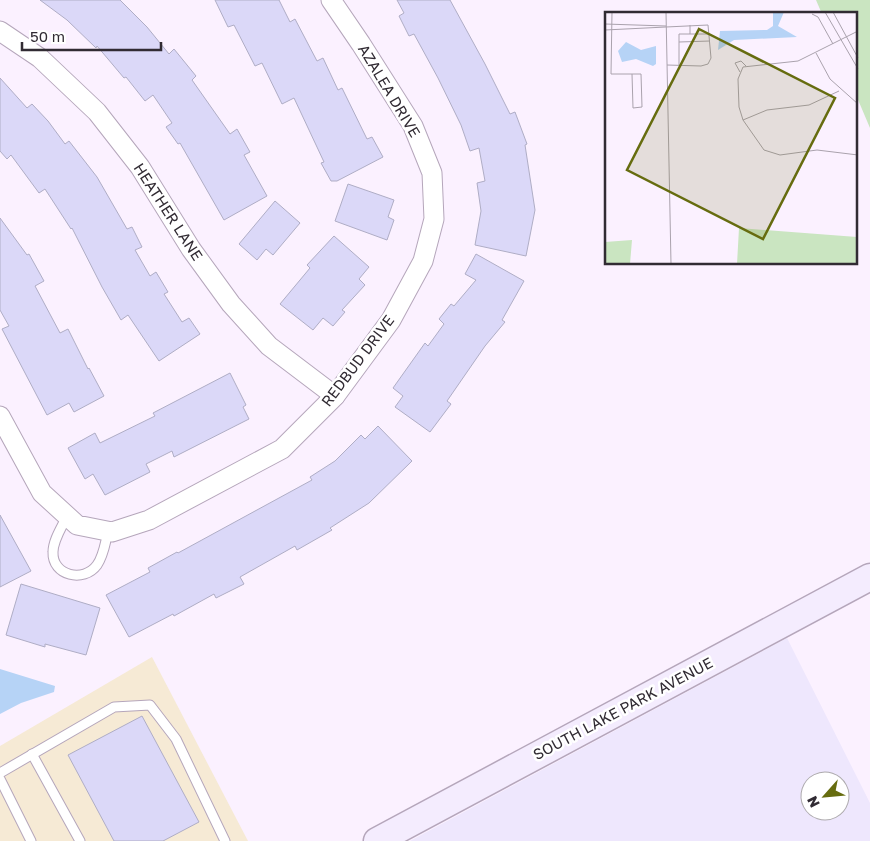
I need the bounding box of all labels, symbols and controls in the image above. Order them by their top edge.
inset map [605,12,858,265]
scale bar [22,20,161,52]
text: 50 m [30,27,65,45]
street label: AZALEA DRIVE [355,41,425,140]
street label: HEATHER LANE [131,159,207,264]
street label: REDBUD DRIVE [317,311,397,410]
street label: SOUTH LAKE PARK AVENUE [530,653,715,763]
north arrow [800,771,850,821]
text: N [803,794,823,811]

